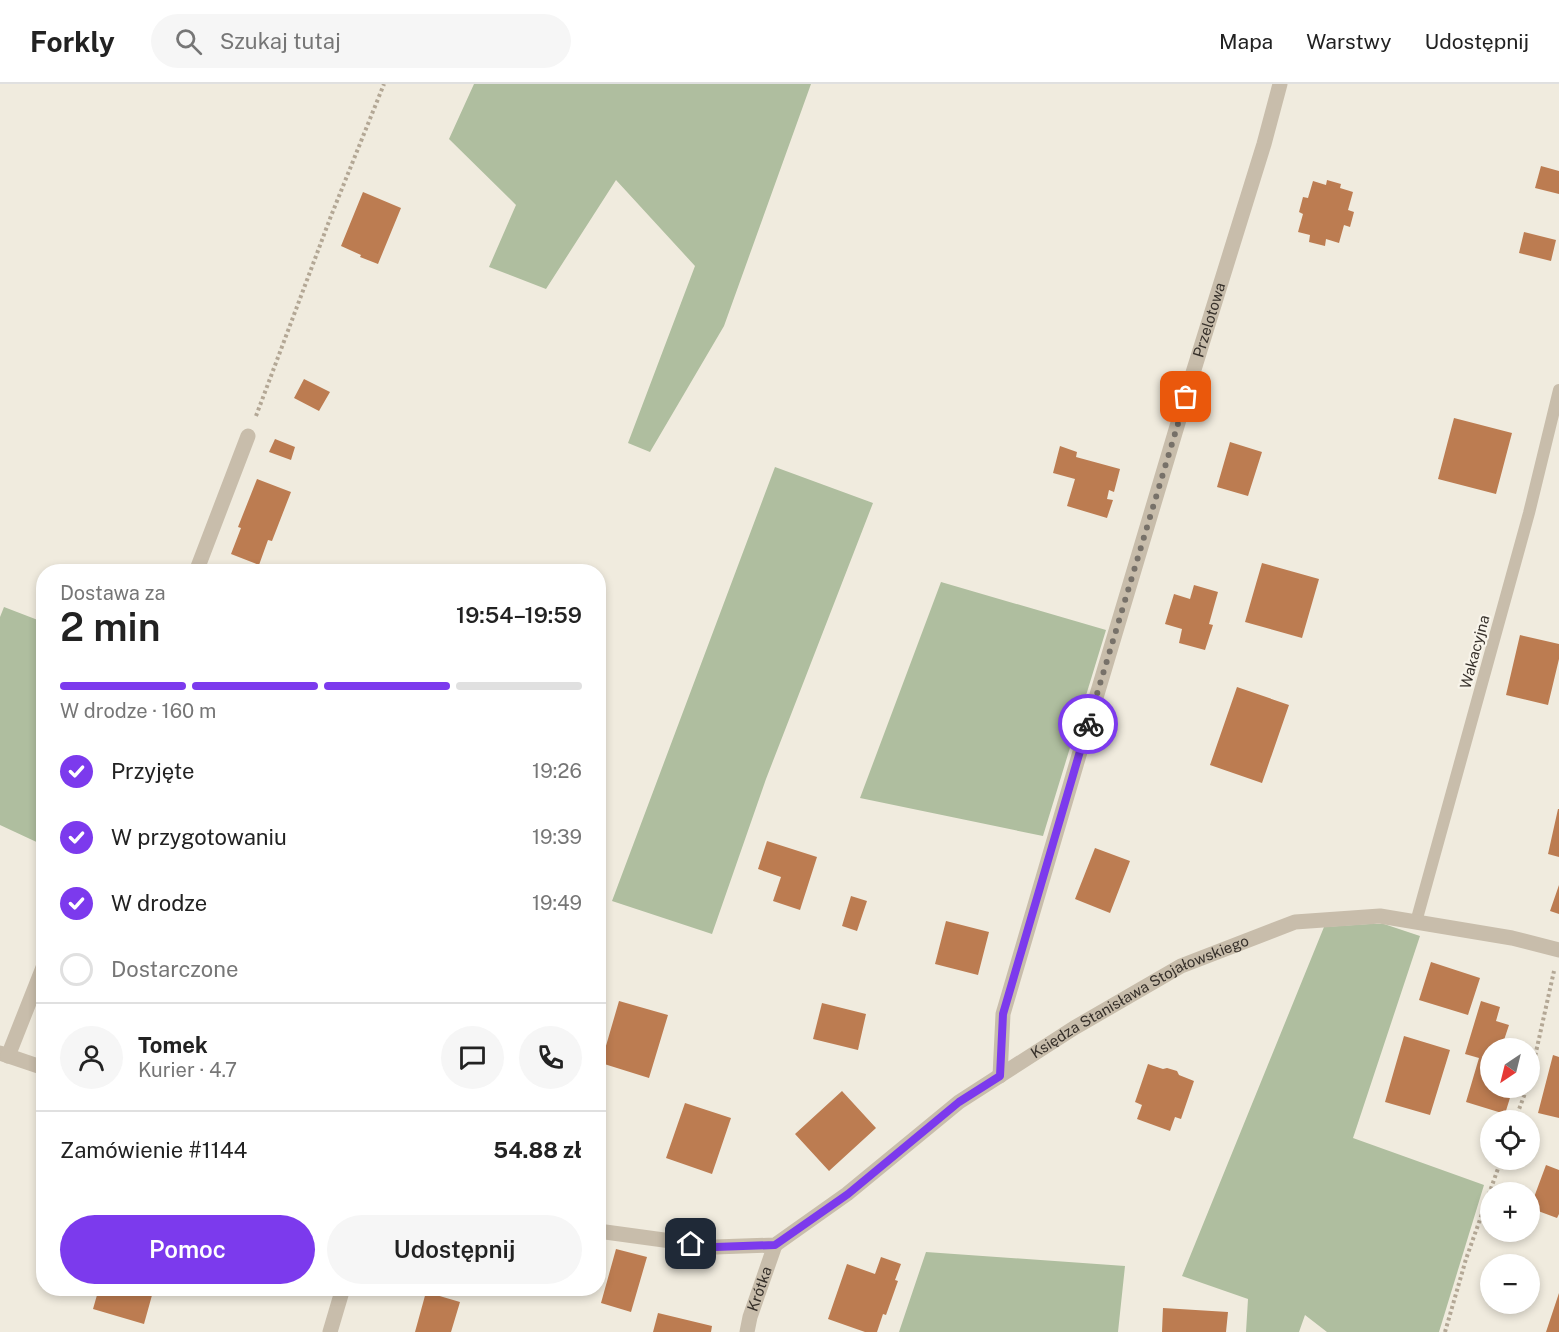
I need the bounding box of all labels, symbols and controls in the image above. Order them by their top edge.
search box [151,14,571,68]
text: Forkly [30,25,115,58]
icon: search [172,25,205,58]
text: Szukaj tutaj [220,28,341,54]
text: Mapa [1219,29,1273,54]
text: Warstwy [1306,29,1391,54]
text: Udostępnij [1424,29,1529,54]
street label: Przelotowa [1189,281,1228,359]
pin [1160,371,1211,422]
icon: bag [1169,380,1202,413]
text: Dostawa za [60,581,166,605]
text: 19:54–19:59 [456,602,582,628]
text: 2 min [60,604,161,650]
street label: Wakacyjna [1457,613,1492,691]
courier [1058,694,1118,754]
text: W drodze · 160 m [60,699,216,723]
icon: bike [1072,708,1105,741]
icon: check [60,755,93,788]
text: Przyjęte [111,758,194,784]
text: 19:26 [532,759,582,783]
icon: check [60,821,93,854]
text: W przygotowaniu [111,824,287,850]
text: 19:39 [532,825,582,849]
icon: check [60,887,93,920]
text: W drodze [111,890,207,916]
text: 19:49 [532,891,582,915]
street label: Księdza Stanisława Stojałowskiego [1027,932,1251,1062]
text: Dostarczone [111,956,238,982]
button: person [60,1026,123,1089]
button: chat [441,1026,504,1089]
button: phone [519,1026,582,1089]
text: Tomek [138,1032,208,1058]
north arrow [1480,1038,1540,1098]
map controls [1480,1038,1540,1314]
text: Kurier · 4.7 [138,1058,237,1082]
button: locate [1480,1110,1540,1170]
text: Zamówienie #1144 [60,1137,247,1163]
text: 54.88 zł [493,1137,582,1163]
button: + [1480,1182,1540,1242]
button: Pomoc [60,1215,315,1284]
button: Udostępnij [327,1215,582,1284]
pin [665,1218,716,1269]
icon: home [674,1227,707,1260]
button: − [1480,1254,1540,1314]
street label: Krótka [744,1264,775,1314]

